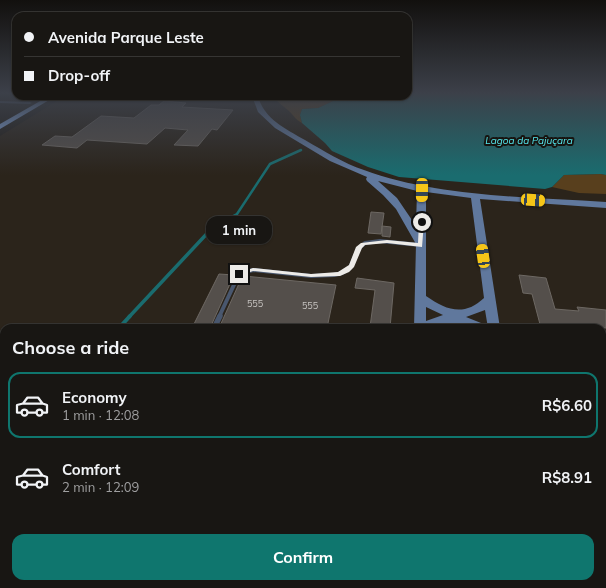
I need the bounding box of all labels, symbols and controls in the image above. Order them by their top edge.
text: Avenida Parque Leste [48,28,204,47]
text: Drop-off [48,66,110,85]
water label: Lagoa da Pajuçara [485,134,573,147]
car [416,178,428,202]
car [521,193,545,207]
route start [413,213,431,231]
callout: 1 min [206,216,272,244]
text: 1 min [222,222,256,238]
car [475,243,491,269]
route end [230,265,248,283]
house number: 555 [247,298,264,309]
house number: 555 [302,300,319,311]
text: Choose a ride [12,336,129,359]
icon: car [14,387,50,423]
text: Economy [62,388,127,407]
text: R$6.60 [542,396,592,415]
text: 1 min · 12:08 [62,407,139,423]
icon: car [14,459,50,495]
text: Comfort [62,460,120,479]
text: R$8.91 [542,468,592,487]
text: 2 min · 12:09 [62,479,139,495]
button: Confirm [12,534,594,580]

